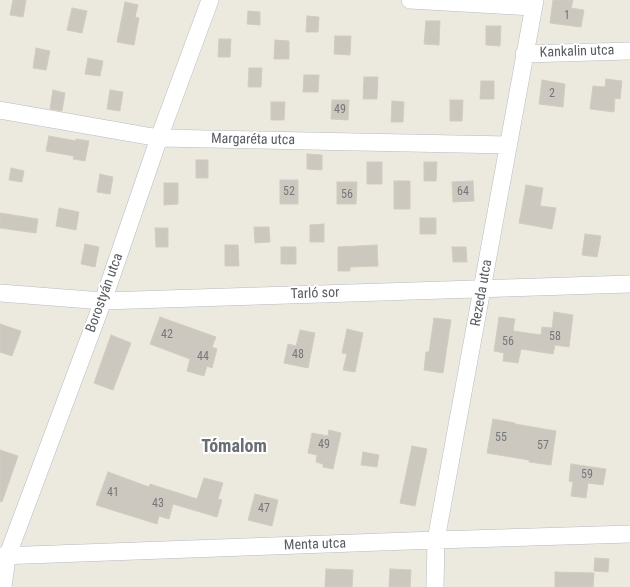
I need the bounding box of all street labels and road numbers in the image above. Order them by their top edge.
street label: Kankalin utca [539,42,615,62]
street label: Margaréta utca [211,131,295,149]
street label: Borostyán utca [83,251,127,335]
street label: Rezeda utca [468,258,496,328]
street label: Tarló sor [290,285,340,303]
street label: Menta utca [284,536,346,554]

